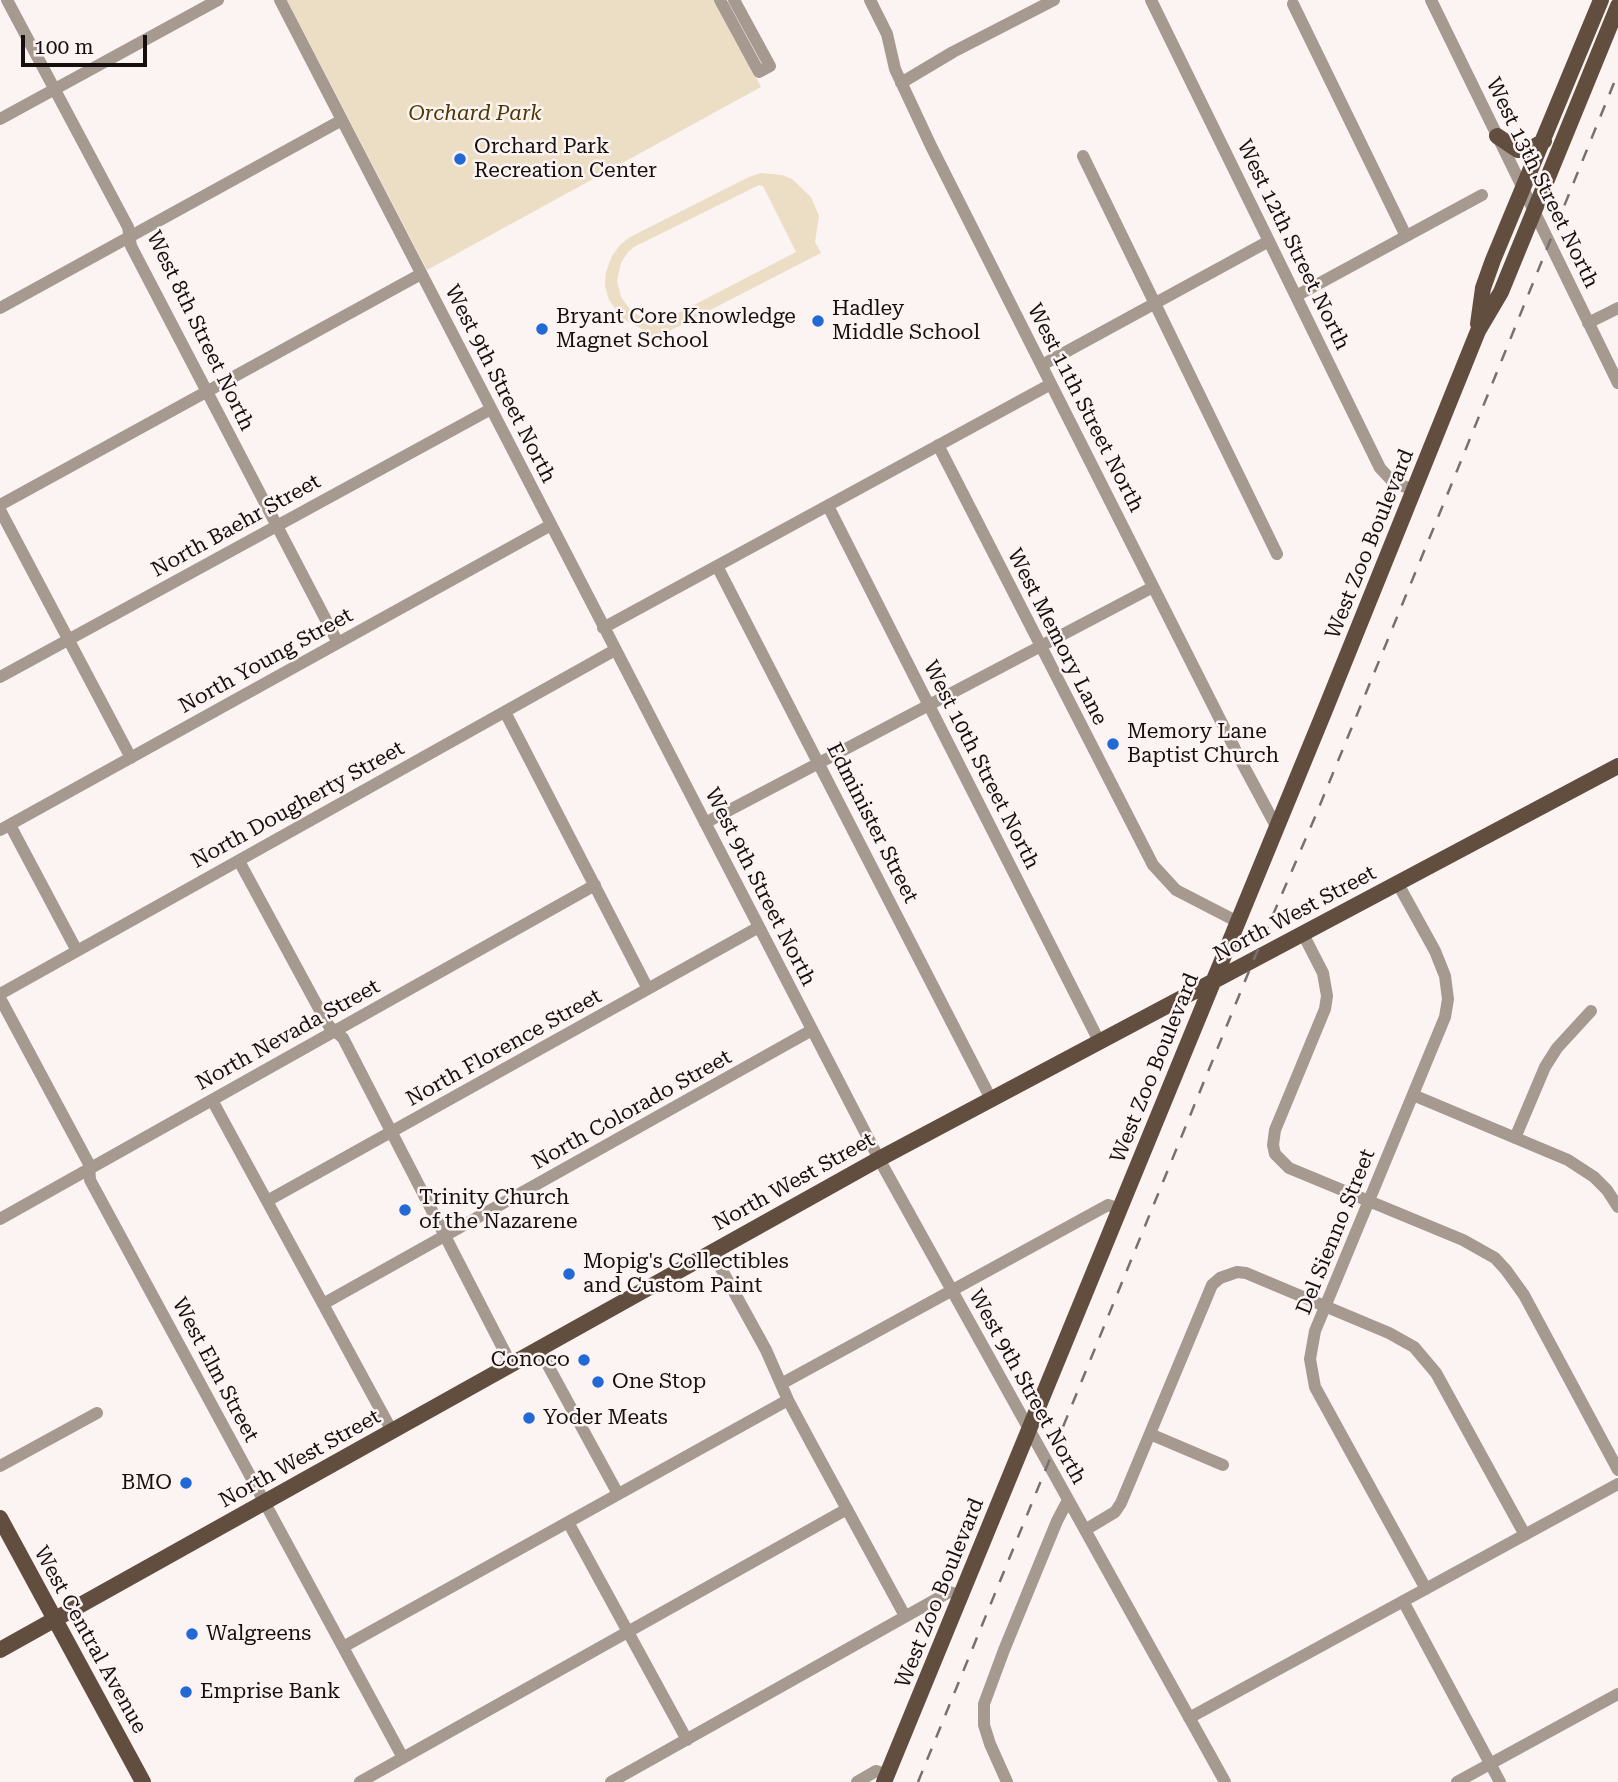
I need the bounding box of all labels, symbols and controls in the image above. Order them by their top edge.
scale bar [24,21,150,65]
text: 100 m [34,35,94,59]
street label: West 13th Street North [1480,74,1604,292]
park label: Orchard Park [408,101,542,127]
place label: Orchard Park Recreation Center [474,134,657,184]
street label: West 12th Street North [1231,136,1355,354]
marker: Orchard Park Recreation Center [452,151,468,167]
street label: West 8th Street North [141,227,259,435]
street label: West 9th Street North [439,281,561,487]
place label: Hadley Middle School [832,296,980,346]
street label: West 11th Street North [1021,300,1149,516]
place label: Bryant Core Knowledge Magnet School [556,304,796,354]
marker: Hadley Middle School [810,313,826,329]
marker: Bryant Core Knowledge Magnet School [534,321,550,337]
street label: West Zoo Boulevard [1320,445,1420,643]
street label: North Baehr Street [147,469,325,583]
street label: West Memory Lane [1002,544,1112,730]
street label: North Young Street [175,603,357,719]
street label: West 10th Street North [917,657,1045,873]
place label: Memory Lane Baptist Church [1127,719,1279,769]
street label: North Dougherty Street [187,736,409,874]
marker: Memory Lane Baptist Church [1105,736,1121,752]
street label: Edminister Street [821,739,923,907]
street label: West 9th Street North [699,784,821,990]
street label: North West Street [1209,861,1381,967]
street label: West Zoo Boulevard [1105,969,1205,1167]
street label: North Nevada Street [192,974,384,1096]
street label: North Florence Street [402,984,606,1112]
street label: North Colorado Street [528,1045,736,1175]
street label: North West Street [709,1127,879,1237]
street label: Del Sienno Street [1291,1146,1381,1318]
place label: Trinity Church of the Nazarene [419,1185,577,1235]
marker: Trinity Church of the Nazarene [397,1202,413,1218]
place label: Mopig's Collectibles and Custom Paint [583,1249,789,1299]
marker: Mopig's Collectibles and Custom Paint [561,1266,577,1282]
street label: West 9th Street North [963,1285,1091,1489]
street label: West Elm Street [166,1294,264,1446]
place label: Conoco [491,1347,570,1373]
marker: Conoco [576,1352,592,1368]
place label: One Stop [612,1369,706,1395]
marker: One Stop [590,1374,606,1390]
street label: North West Street [215,1404,385,1514]
place label: Yoder Meats [543,1405,668,1431]
marker: Yoder Meats [521,1410,537,1426]
place label: BMO [121,1470,172,1496]
marker: BMO [178,1475,194,1491]
street label: West Zoo Boulevard [890,1494,990,1692]
street label: West Central Avenue [28,1542,152,1738]
place label: Walgreens [206,1621,311,1647]
marker: Walgreens [184,1626,200,1642]
place label: Emprise Bank [200,1679,340,1705]
marker: Emprise Bank [178,1684,194,1700]

